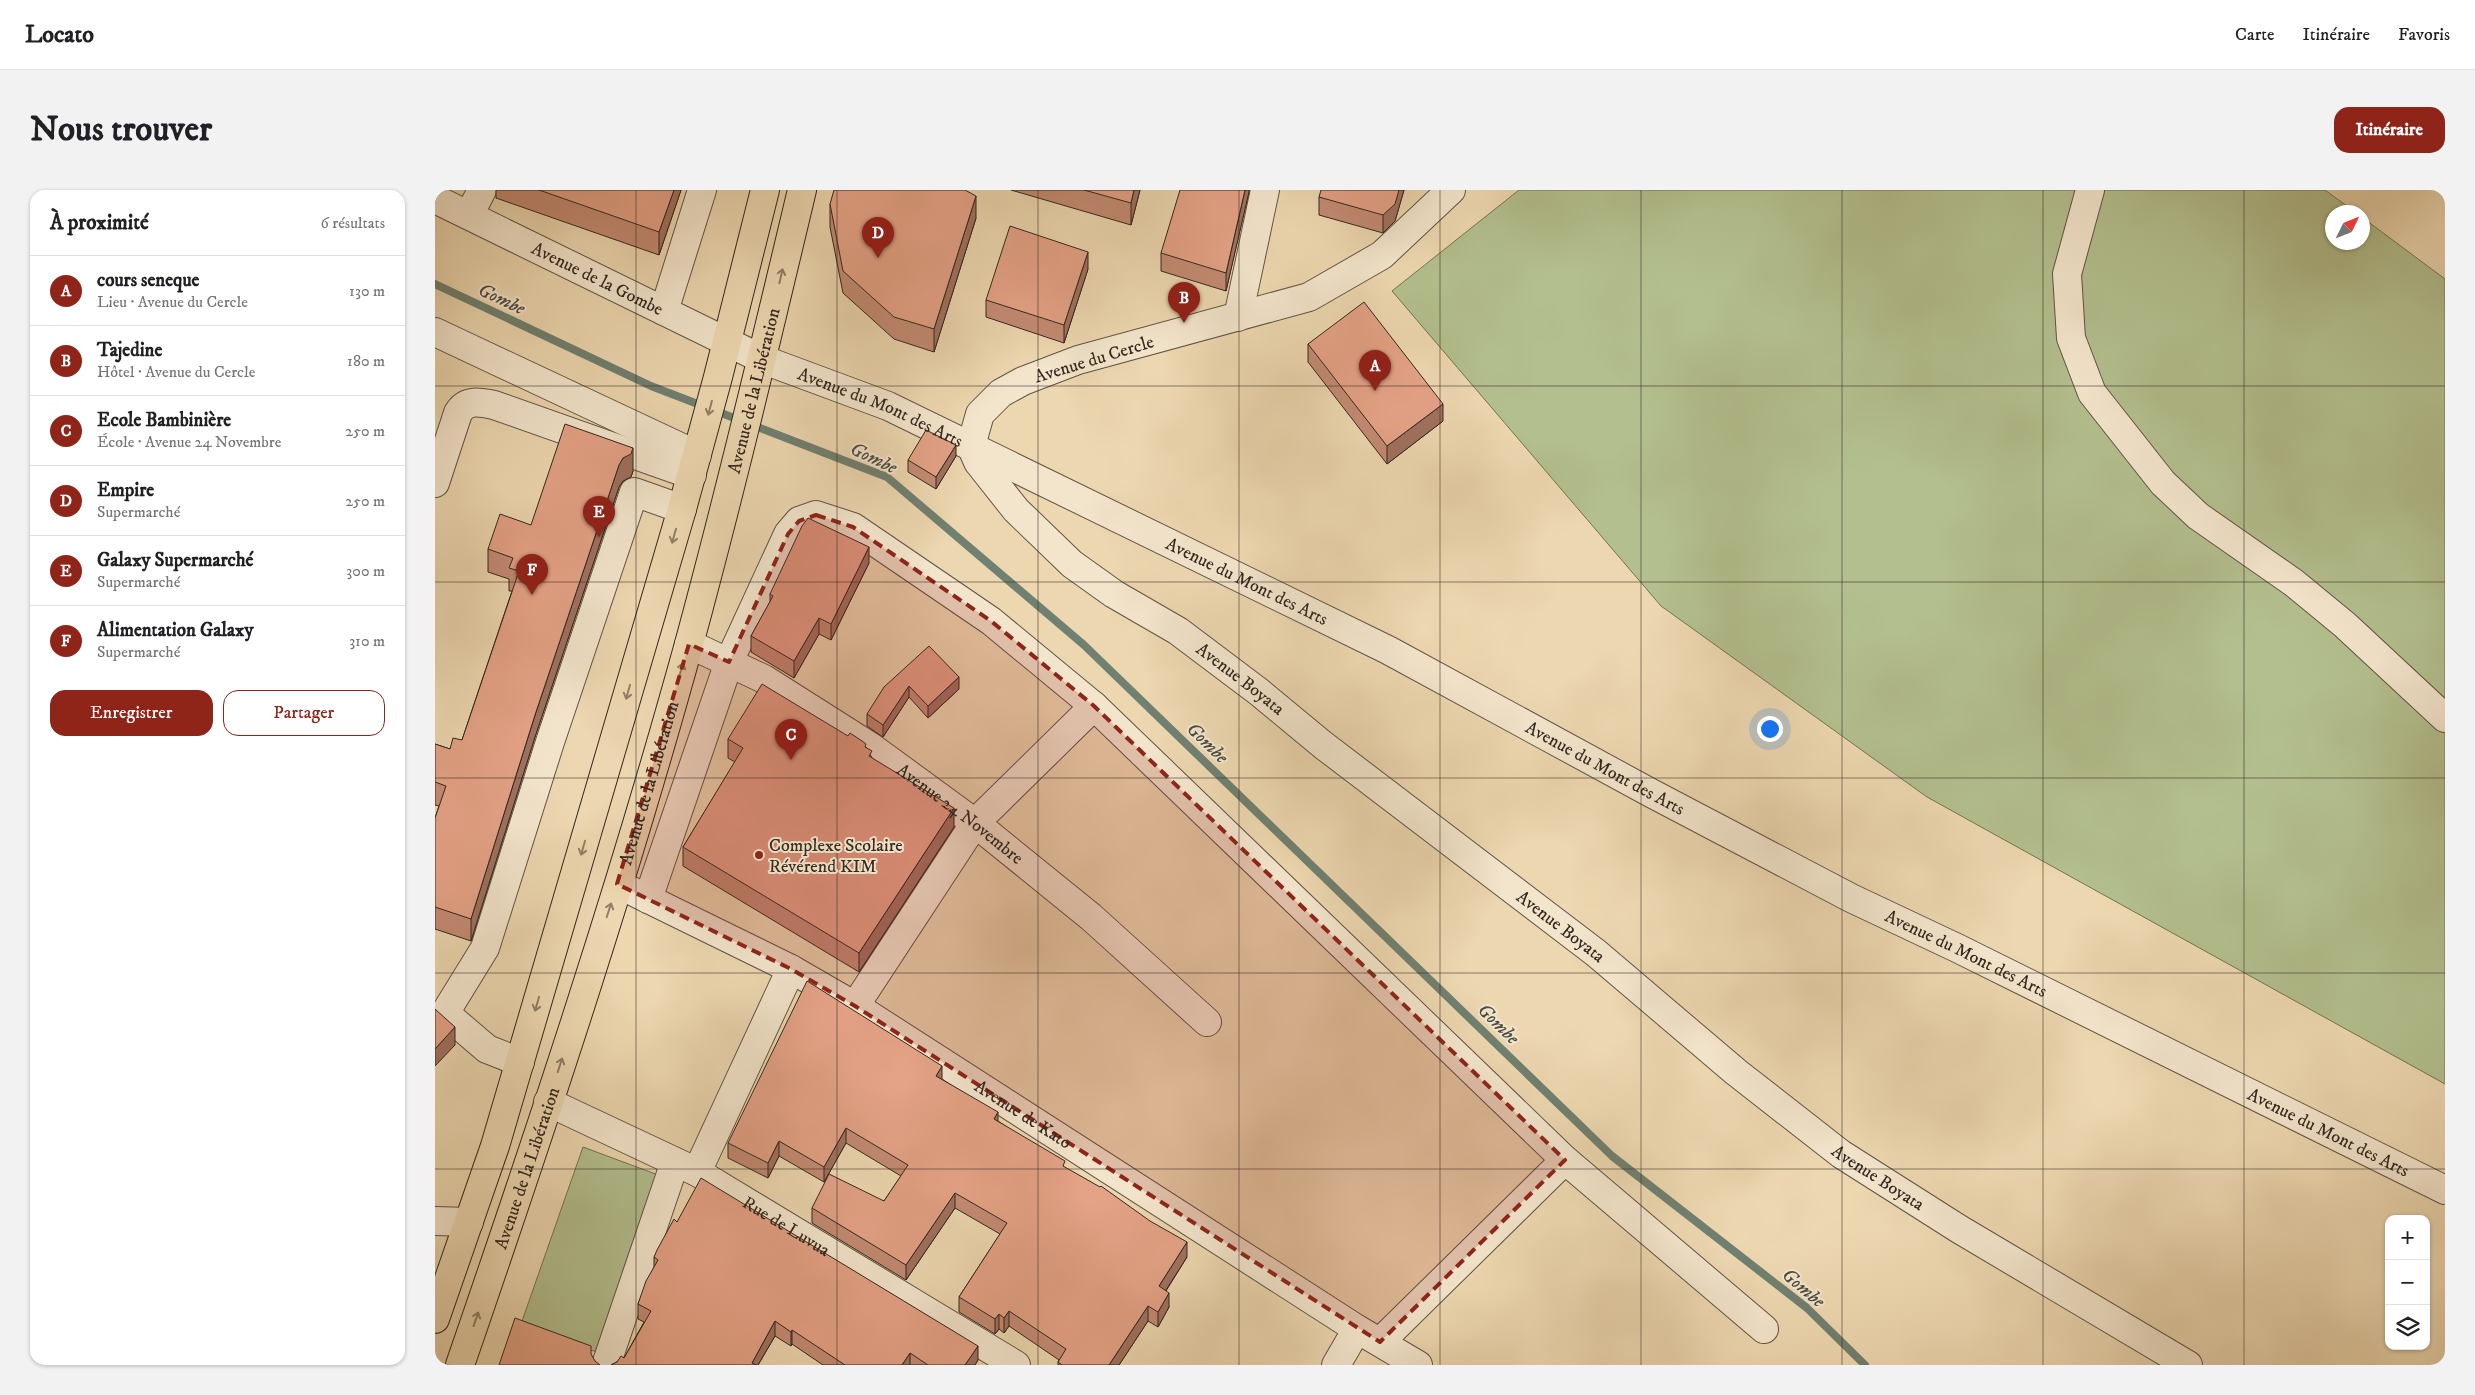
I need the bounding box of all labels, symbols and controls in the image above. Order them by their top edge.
text: Locato [25,20,94,50]
text: Carte [2235,24,2275,46]
text: Itinéraire [2303,24,2370,46]
text: Favoris [2398,24,2450,46]
button: Itinéraire [2334,107,2445,153]
text: Nous trouver [30,108,212,152]
north arrow [2325,205,2370,250]
text: À proximité [50,210,149,236]
text: 6 résultats [320,213,385,233]
pin: D [862,217,894,258]
street label: Avenue de la Gombe [528,238,667,321]
text: cours seneque [97,269,199,292]
one-way arrow [777,269,786,285]
water label: Gombe [474,279,529,320]
text: A [61,281,71,301]
text: 130 m [349,281,385,301]
pin: B [1168,282,1200,323]
text: Lieu · Avenue du Cercle [97,292,248,312]
street label: Avenue de la Libération [724,305,786,476]
street label: Avenue du Cercle [1032,331,1157,389]
text: Tajedine [97,339,162,362]
pin: A [1359,350,1391,391]
text: B [61,351,71,371]
text: 180 m [347,351,385,371]
text: Hôtel · Avenue du Cercle [97,362,255,382]
street label: Avenue du Mont des Arts [794,363,966,453]
one-way arrow [705,399,715,415]
text: Ecole Bambinière [97,409,231,432]
text: C [61,421,71,441]
text: 250 m [345,421,385,441]
text: École · Avenue 24 Novembre [97,432,281,452]
water label: Gombe [846,438,901,479]
text: Empire [97,479,154,502]
text: D [60,491,72,511]
text: 250 m [345,491,385,511]
pin: E [583,496,615,537]
text: Supermarché [97,502,180,522]
one-way arrow [669,528,679,544]
street label: Avenue du Mont des Arts [1162,533,1331,631]
text: Galaxy Supermarché [97,549,253,572]
pin: F [516,554,548,595]
text: E [60,561,72,581]
text: 300 m [346,561,385,581]
text: Supermarché [97,572,180,592]
text: Alimentation Galaxy [97,619,253,642]
text: F [61,631,71,651]
text: 310 m [349,631,385,651]
street label: Avenue Boyata [1191,639,1289,721]
text: Supermarché [97,642,180,662]
one-way arrow [676,663,686,679]
one-way arrow [623,684,633,700]
button: Enregistrer [50,690,213,736]
button: Partager [223,690,385,736]
street label: Avenue de la Libération [615,698,685,868]
your location [1757,716,1783,742]
street label: Avenue du Mont des Arts [1521,717,1688,821]
water label: Gombe [1181,718,1233,769]
pin: C [775,719,807,760]
street label: Avenue 24 Novembre [892,759,1027,870]
place label: Complexe Scolaire Révérend KIM [769,835,903,878]
one-way arrow [577,840,587,856]
marker: Complexe Scolaire Révérend KIM [753,849,765,861]
street label: Avenue Boyata [1512,886,1609,968]
one-way arrow [605,903,614,918]
street label: Avenue du Mont des Arts [1881,906,2051,1003]
one-way arrow [531,995,541,1011]
water label: Gombe [1472,999,1524,1050]
one-way arrow [556,1058,565,1073]
street label: Avenue de Kato [970,1076,1075,1154]
street label: Avenue de la Libération [490,1084,565,1252]
street label: Avenue du Mont des Arts [2244,1084,2412,1182]
street label: Avenue Boyata [1827,1141,1928,1216]
street label: Rue de Luvua [738,1192,834,1262]
map controls [2385,1215,2430,1350]
button: + [2385,1215,2430,1260]
button: − [2385,1260,2430,1305]
water label: Gombe [1777,1264,1830,1313]
button: layers [2385,1305,2430,1350]
one-way arrow [472,1312,481,1327]

